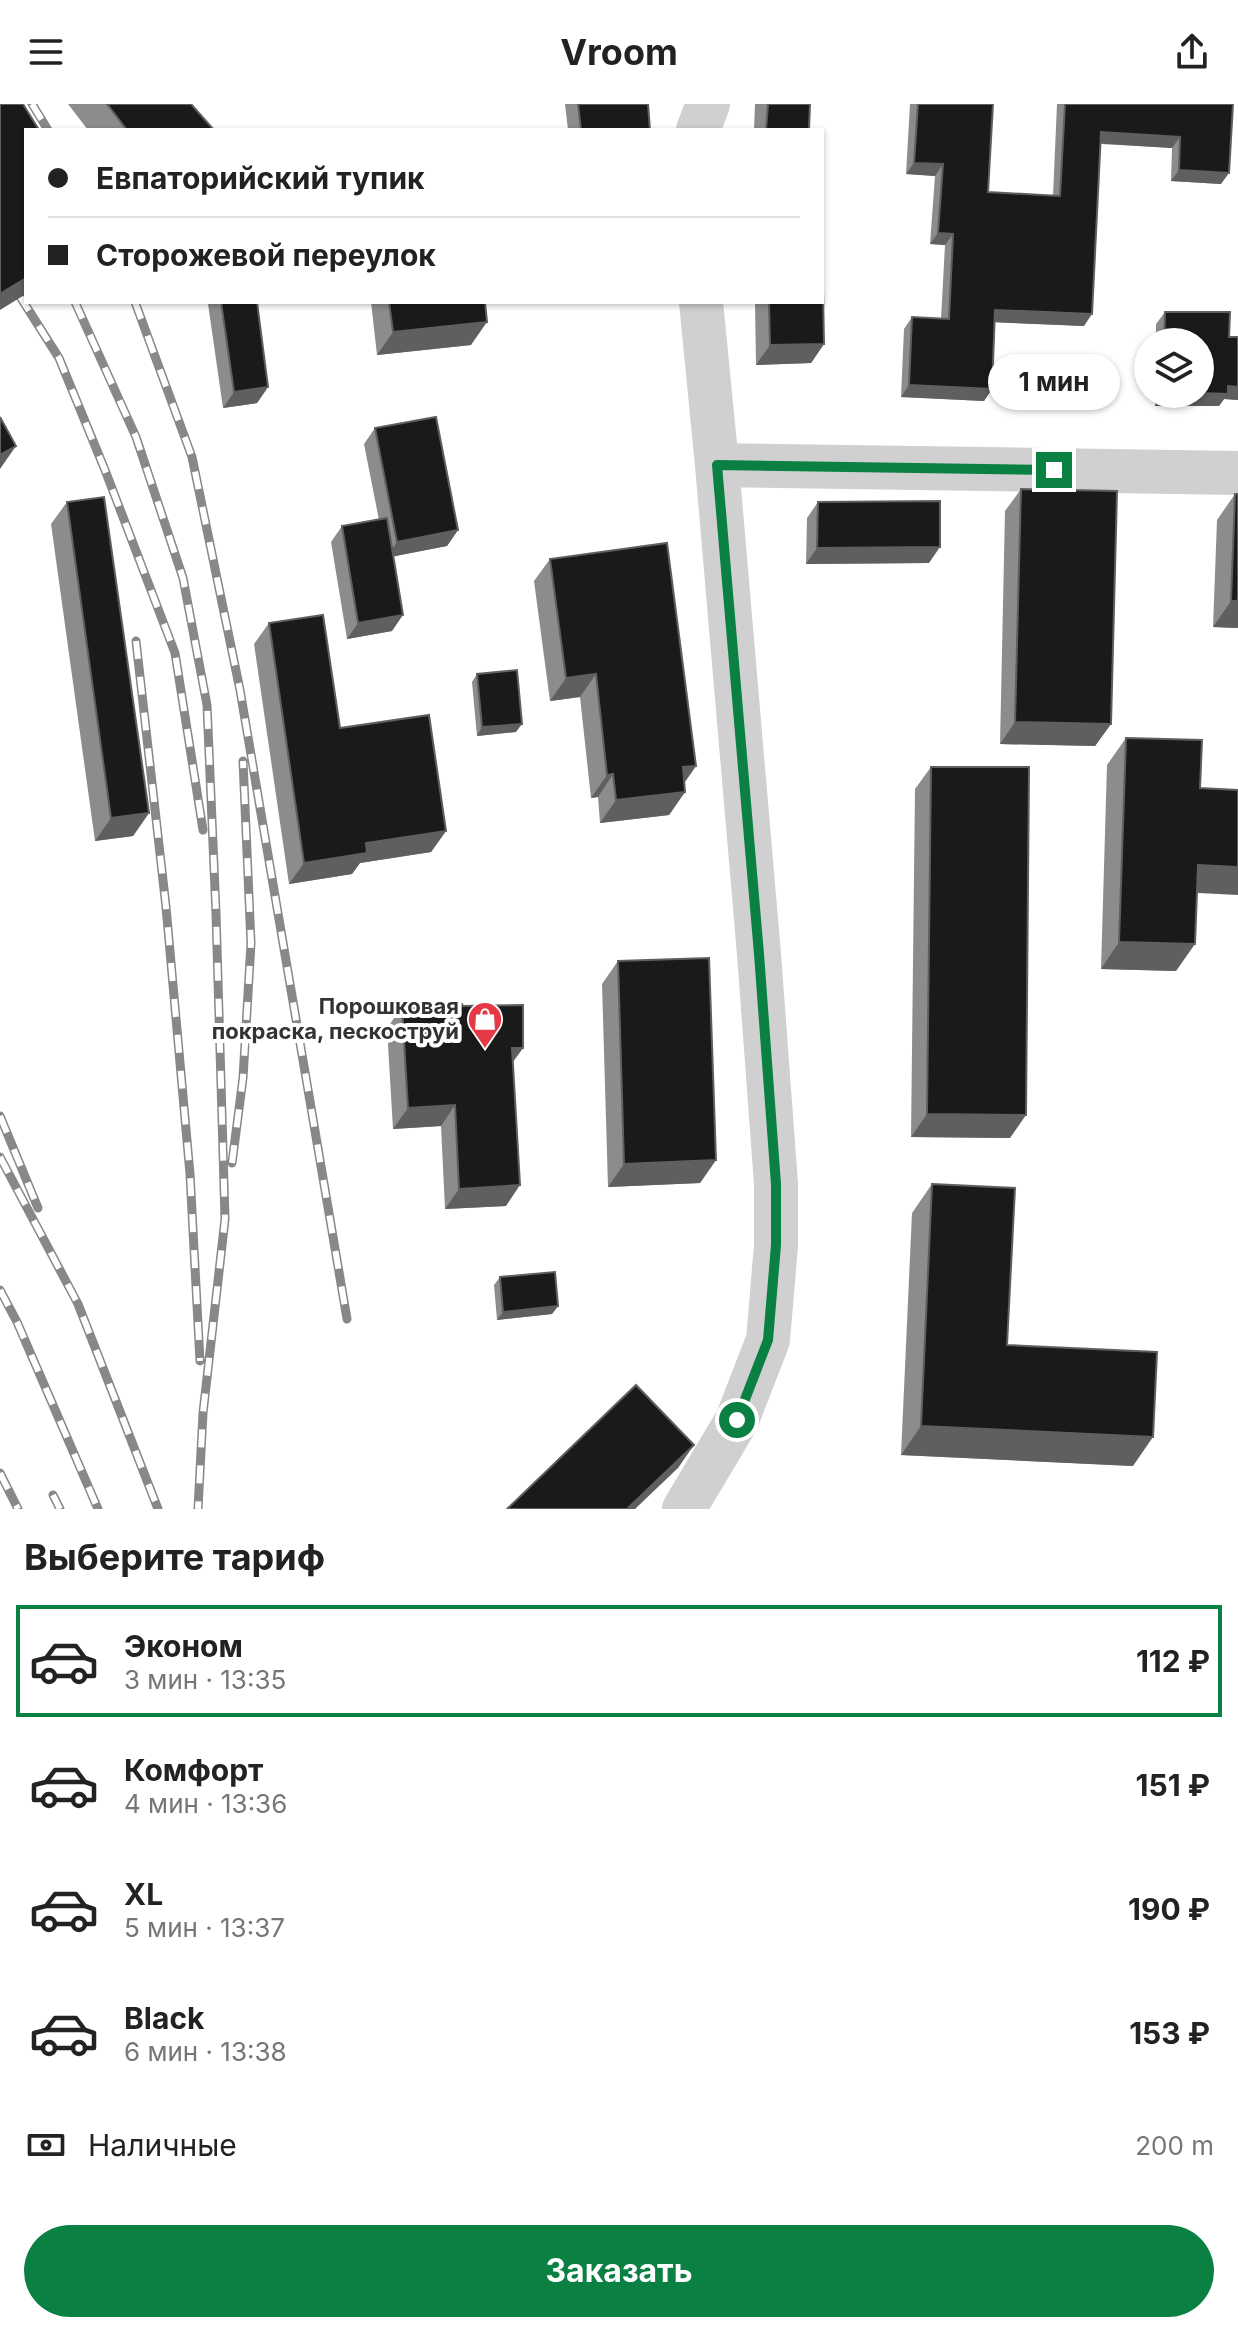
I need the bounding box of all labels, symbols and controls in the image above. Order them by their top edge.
icon: menu [24,30,68,74]
text: Vroom [560,30,678,74]
icon: share [1170,30,1214,74]
text: Евпаторийский тупик [96,160,425,196]
text: Сторожевой переулок [96,237,436,273]
map controls [1134,328,1214,408]
button: layers [1134,328,1214,408]
callout: 1 мин [988,354,1120,410]
text: 1 мин [1019,366,1089,397]
route end [1036,452,1072,488]
place label: Порошковая покраска, пескоструй [212,993,459,1044]
shop icon: Порошковая покраска, пескоструй [466,1000,504,1050]
route start [719,1402,755,1438]
text: Выберите тариф [24,1535,325,1579]
icon: car [28,1625,100,1697]
text: Эконом [124,1628,243,1664]
text: 112 ₽ [1136,1643,1210,1679]
text: 3 мин · 13:35 [124,1664,286,1695]
icon: car [28,1749,100,1821]
text: Комфорт [124,1752,263,1788]
text: 151 ₽ [1136,1767,1210,1803]
text: 4 мин · 13:36 [124,1788,287,1819]
icon: car [28,1873,100,1945]
text: XL [124,1876,163,1912]
text: 190 ₽ [1128,1891,1210,1927]
text: 5 мин · 13:37 [124,1912,285,1943]
icon: car [28,1997,100,2069]
text: Black [124,2000,204,2036]
text: 153 ₽ [1129,2015,1210,2051]
text: 6 мин · 13:38 [124,2036,287,2067]
icon: cash [24,2123,68,2167]
text: Наличные [88,2127,237,2163]
text: 200 m [1135,2130,1214,2161]
button: Заказать [24,2225,1214,2317]

